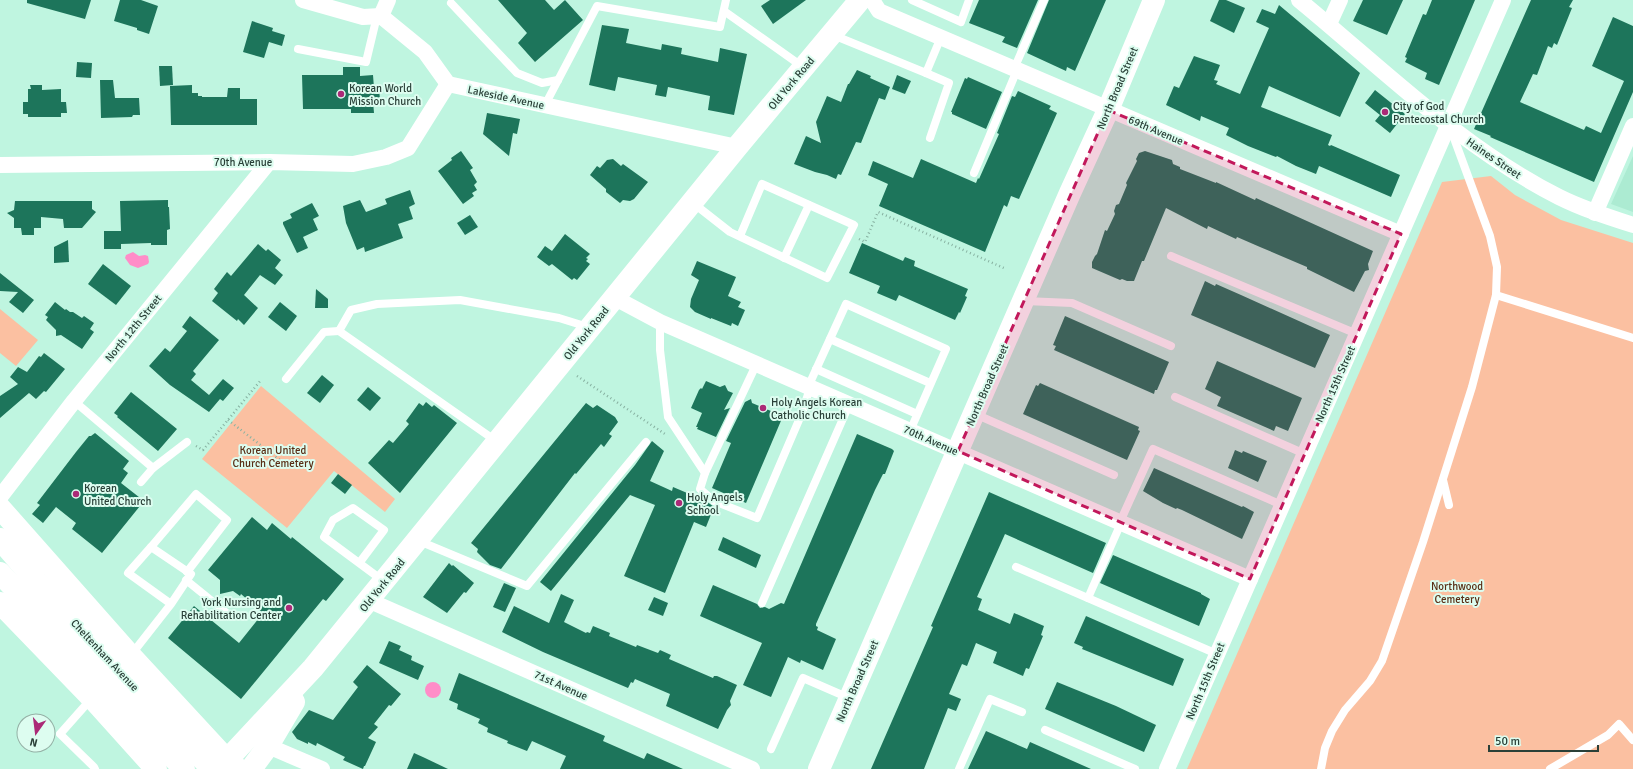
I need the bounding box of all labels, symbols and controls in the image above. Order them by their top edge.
street label: North Broad Street [1094,45,1141,131]
street label: Old York Road [766,54,817,112]
place label: Korean World Mission Church [349,82,421,108]
street label: Lakeside Avenue [466,83,545,112]
marker: Korean World Mission Church [336,89,346,99]
place label: City of God Pentecostal Church [1393,100,1484,126]
marker: City of God Pentecostal Church [1380,107,1390,117]
street label: 69th Avenue [1126,113,1185,148]
street label: Haines Street [1464,135,1524,182]
street label: 70th Avenue [214,156,272,169]
street label: North 12th Street [102,292,165,364]
street label: Old York Road [561,304,612,363]
street label: North Broad Street [964,342,1011,428]
street label: North 15th Street [1313,344,1358,425]
place label: Holy Angels Korean Catholic Church [771,396,862,422]
marker: Holy Angels Korean Catholic Church [758,403,768,413]
street label: 70th Avenue [901,423,960,458]
park label: Korean United Church Cemetery [232,444,314,470]
place label: Korean United Church [84,482,151,508]
marker: Korean United Church [71,489,81,499]
place label: Holy Angels School [687,491,743,517]
marker: Holy Angels School [674,498,684,508]
street label: Old York Road [357,556,408,615]
park label: Northwood Cemetery [1431,580,1483,606]
place label: York Nursing and Rehabilitation Center [181,596,281,622]
marker: York Nursing and Rehabilitation Center [284,603,294,613]
street label: Cheltenham Avenue [68,617,141,694]
street label: North Broad Street [834,638,881,724]
street label: North 15th Street [1183,641,1228,722]
street label: 71st Avenue [532,668,590,703]
north arrow [16,713,56,753]
scale bar [1489,727,1598,753]
text: 50 m [1495,734,1520,749]
text: N [28,735,39,749]

